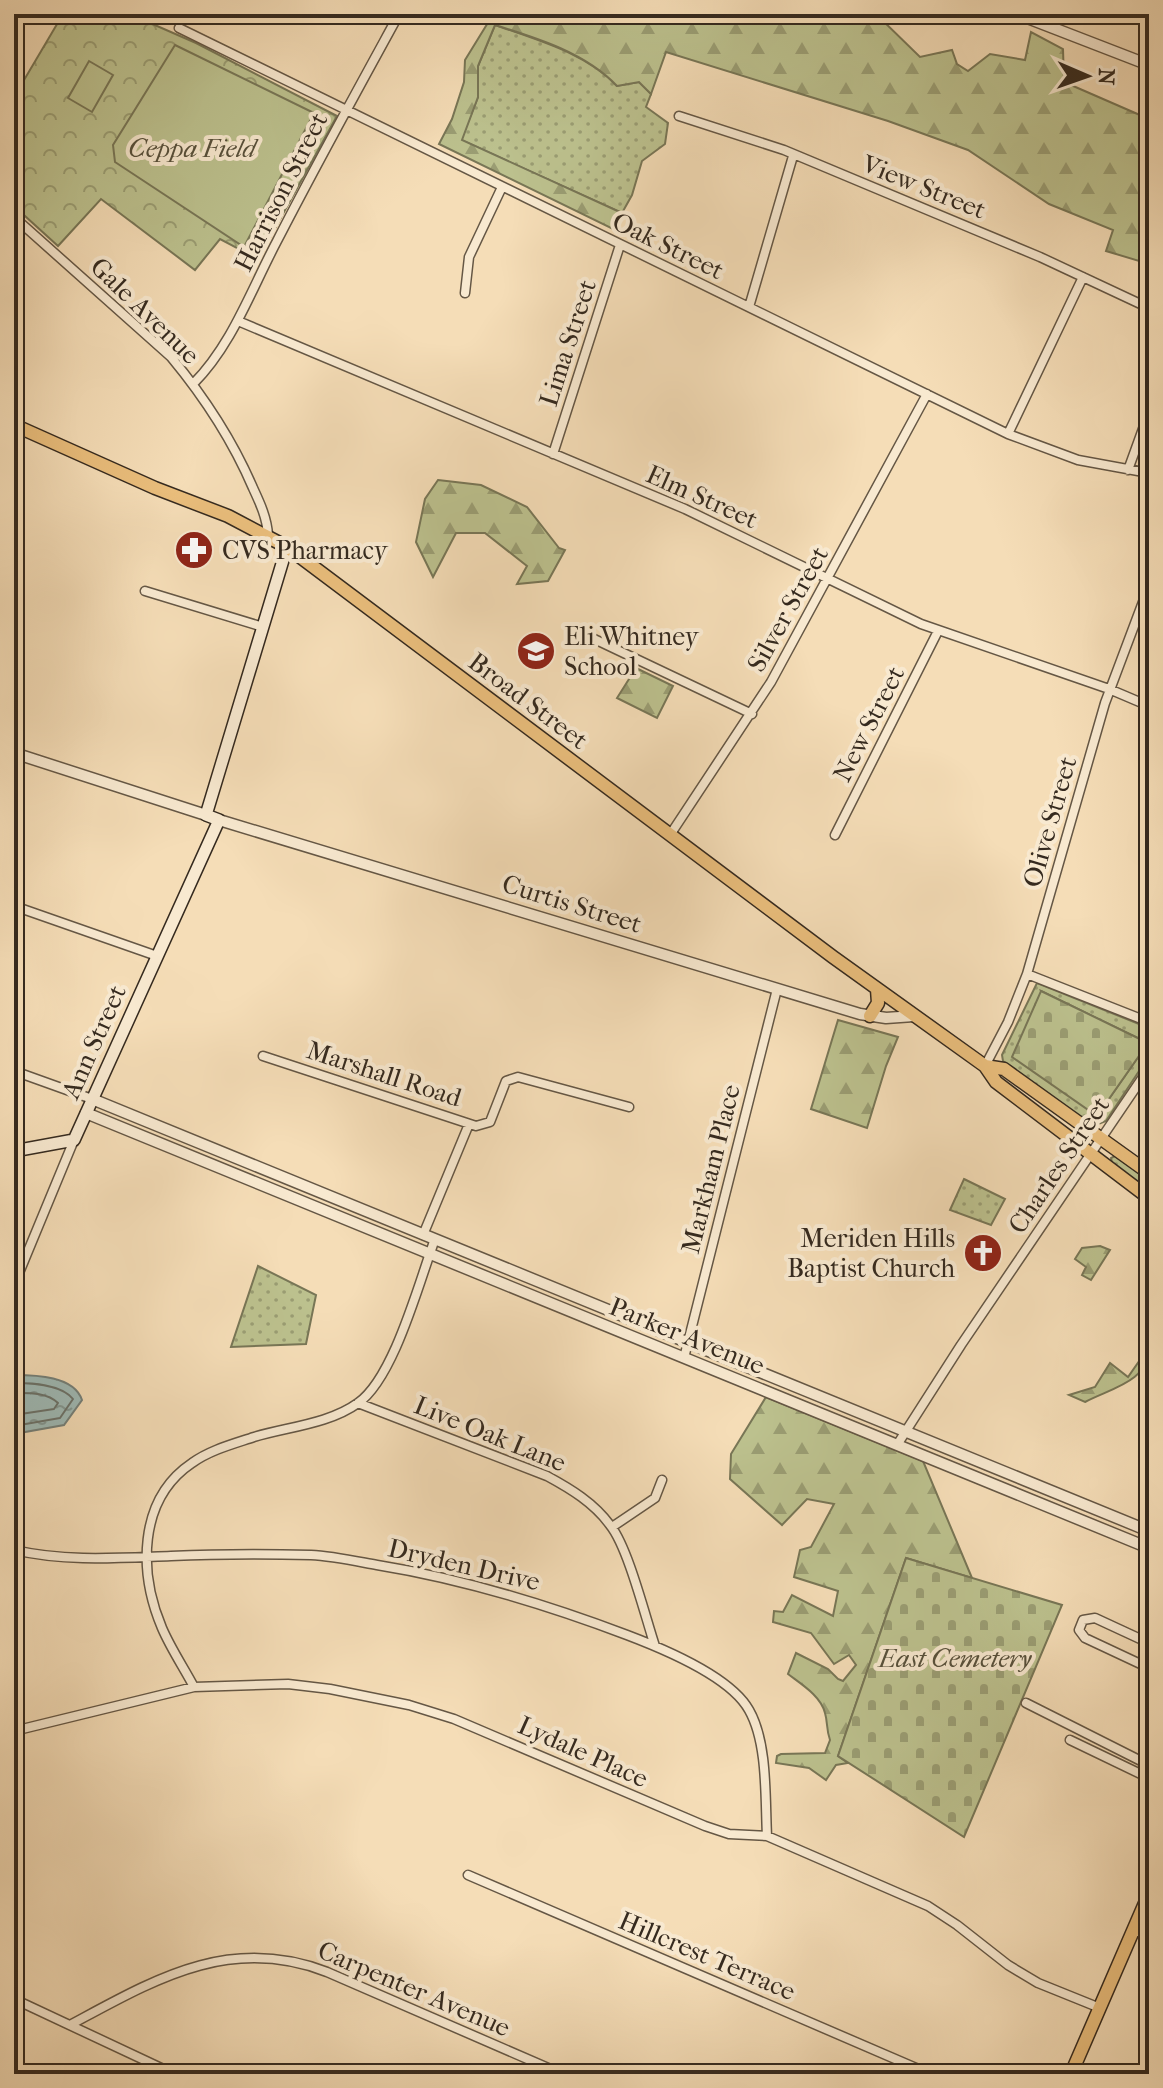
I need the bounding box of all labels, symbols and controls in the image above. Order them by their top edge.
north arrow [1047,36,1127,116]
text: N [1093,68,1119,86]
street label: Harrison Street [228,107,335,277]
park label: Ceppa Field [128,133,260,164]
street label: View Street [857,148,991,226]
street label: Oak Street [607,206,729,287]
street label: Gale Avenue [84,251,206,371]
street label: Lima Street [533,275,603,410]
street label: Elm Street [641,459,763,536]
pharmacy icon: CVS Pharmacy [173,529,215,571]
place label: CVS Pharmacy [222,535,389,566]
street label: Silver Street [741,540,835,677]
place label: Eli Whitney School [564,621,700,682]
school or university icon: Eli Whitney School [515,630,557,672]
street label: Broad Street [462,646,594,756]
street label: New Street [827,660,912,787]
street label: Olive Street [1017,752,1084,891]
street label: Curtis Street [499,868,646,940]
street label: Ann Street [55,980,133,1105]
street label: Marshall Road [303,1034,466,1114]
street label: Markham Place [675,1081,747,1257]
street label: Charles Street [1002,1090,1117,1239]
place label: Meriden Hills Baptist Church [787,1223,955,1284]
church icon: Meriden Hills Baptist Church [962,1232,1004,1274]
street label: Parker Avenue [605,1291,769,1381]
street label: Live Oak Lane [410,1389,571,1479]
street label: Dryden Drive [385,1532,543,1598]
park label: East Cemetery [877,1643,1033,1674]
street label: Lydale Place [513,1710,653,1794]
street label: Hillcrest Terrace [614,1905,800,2007]
street label: Carpenter Avenue [313,1935,515,2044]

